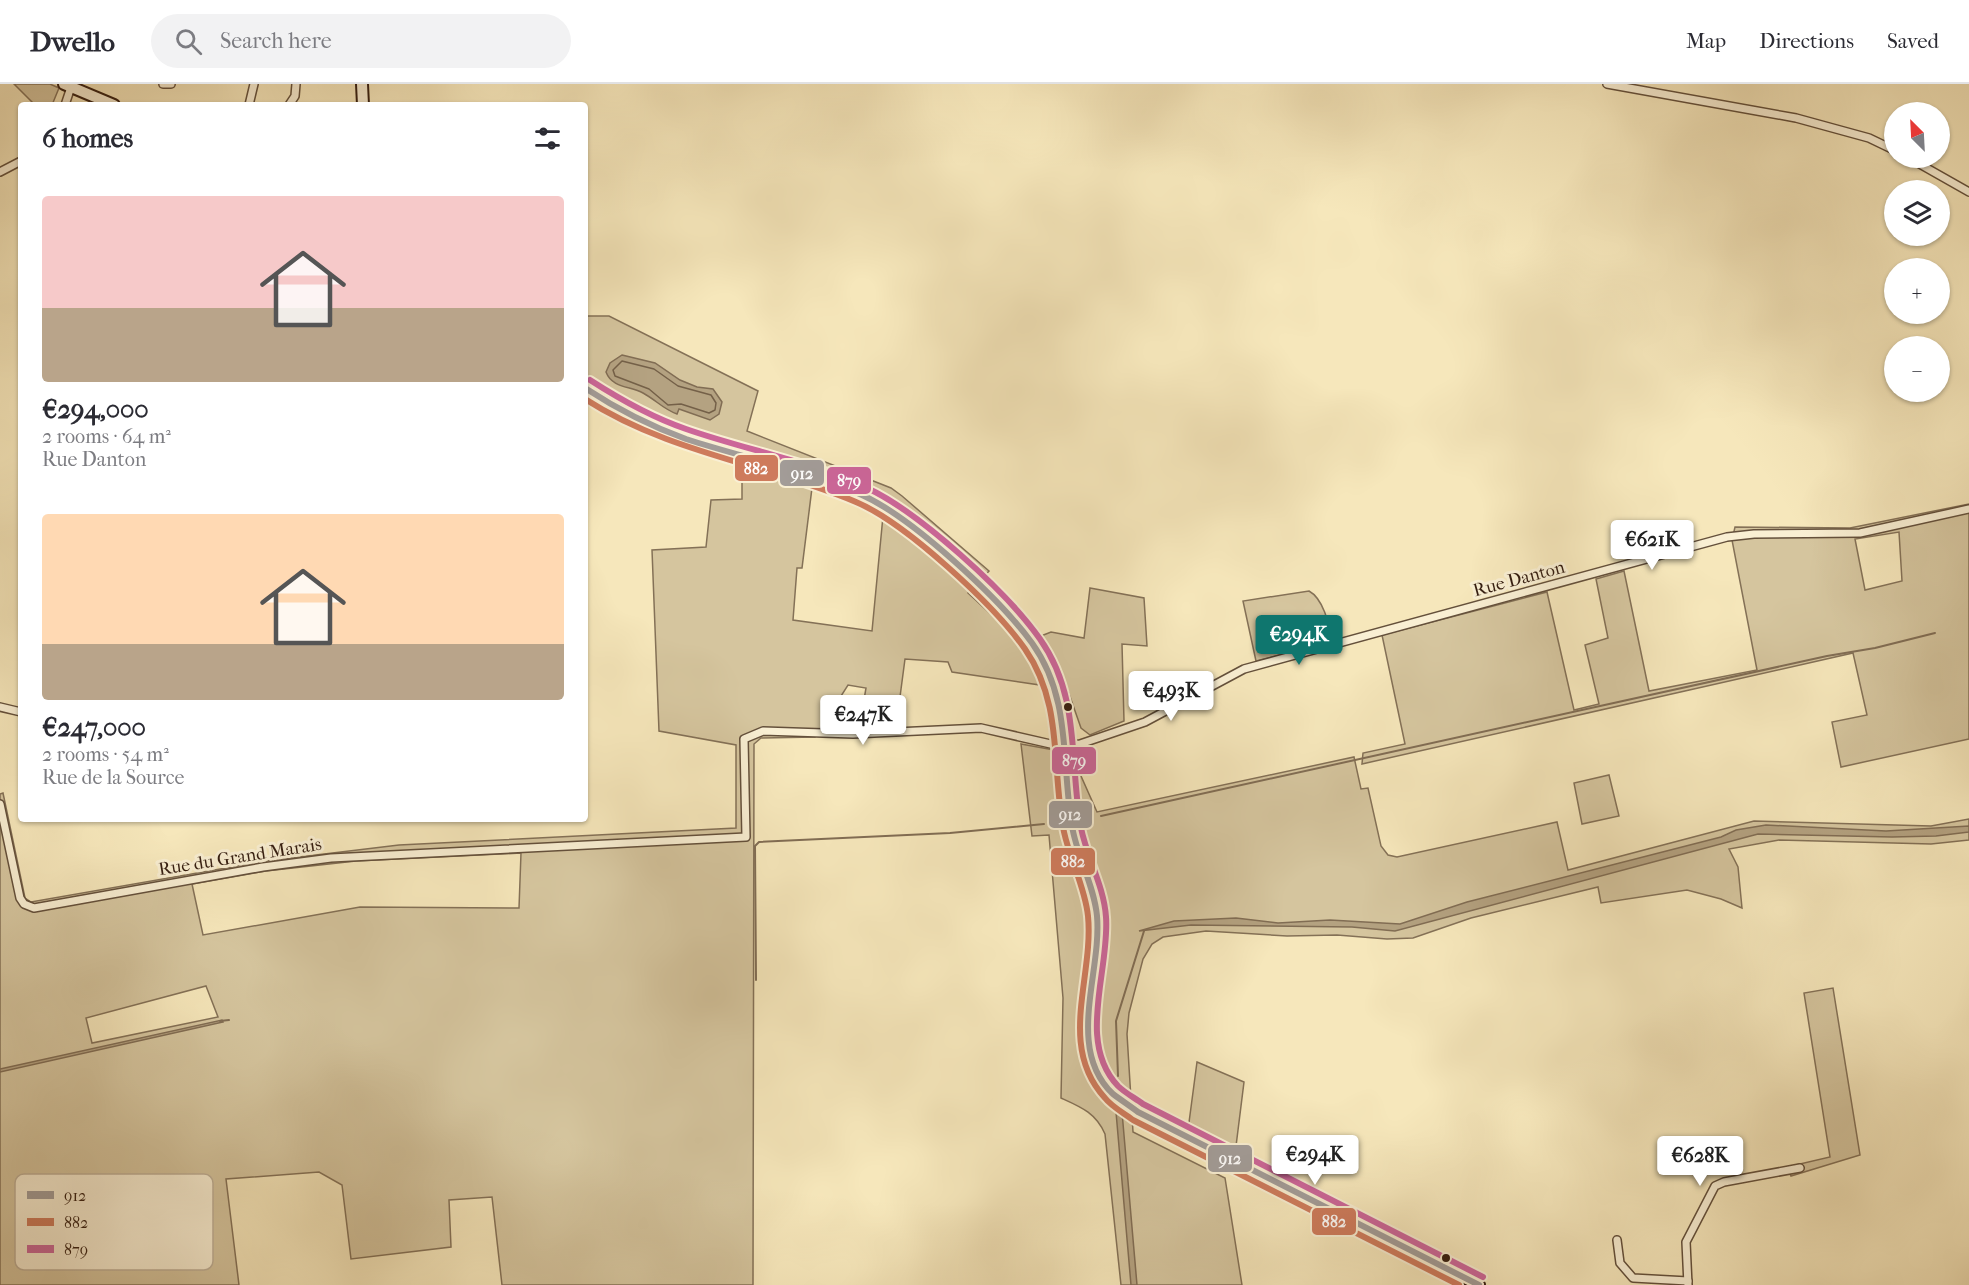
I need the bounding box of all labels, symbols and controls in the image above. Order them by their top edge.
search box [151,14,571,68]
text: Dwello [30,25,115,58]
icon: search [172,25,205,58]
text: Search here [220,28,332,54]
text: Map [1686,29,1726,53]
text: Directions [1759,29,1854,53]
text: Saved [1887,29,1939,53]
north arrow [1884,102,1950,168]
map controls [1884,102,1950,402]
icon: filters [531,122,564,155]
text: 6 homes [42,123,133,154]
button: layers [1884,180,1950,246]
icon: home [249,235,357,343]
button: + [1884,258,1950,324]
button: − [1884,336,1950,402]
text: €294,000 [42,394,149,425]
text: 2 rooms · 64 m² [42,425,171,448]
text: Rue Danton [42,448,146,471]
line badge: 882 [734,454,779,482]
text: 882 [744,459,768,478]
line badge: 912 [779,459,825,487]
text: 912 [790,464,813,484]
line badge: 879 [826,466,872,495]
text: 879 [837,471,861,491]
pin: €621K [1610,520,1694,571]
text: €621K [1625,528,1679,551]
icon: home [249,553,357,661]
street label: Rue Danton [1471,557,1568,601]
pin: €294K [1257,615,1341,666]
text: €294K [1270,623,1328,646]
pin: €493K [1129,671,1213,722]
text: €493K [1143,679,1199,702]
pin: €247K [821,695,905,746]
unlabelled marker [1062,701,1074,713]
text: €247K [834,703,892,726]
text: €247,000 [42,712,146,743]
text: 2 rooms · 54 m² [42,743,169,766]
line badge: 879 [1051,746,1097,775]
text: 879 [1062,751,1086,771]
text: Rue de la Source [42,766,185,789]
line badge: 912 [1048,800,1093,829]
text: 912 [1058,805,1081,825]
street label: Rue du Grand Marais [157,834,323,880]
line badge: 882 [1050,847,1096,876]
text: 882 [1061,852,1085,871]
pin: €294K [1273,1135,1357,1186]
pin: €628K [1658,1136,1742,1187]
text: €294K [1286,1143,1344,1166]
line badge: 912 [1207,1144,1253,1173]
text: €628K [1671,1144,1729,1167]
text: 912 [1218,1149,1241,1169]
legend [15,1174,213,1270]
text: 912 [64,1186,86,1205]
line badge: 882 [1311,1207,1357,1236]
text: 882 [1322,1212,1346,1231]
text: 882 [64,1213,88,1232]
text: 879 [64,1240,88,1259]
unlabelled marker [1440,1252,1452,1264]

